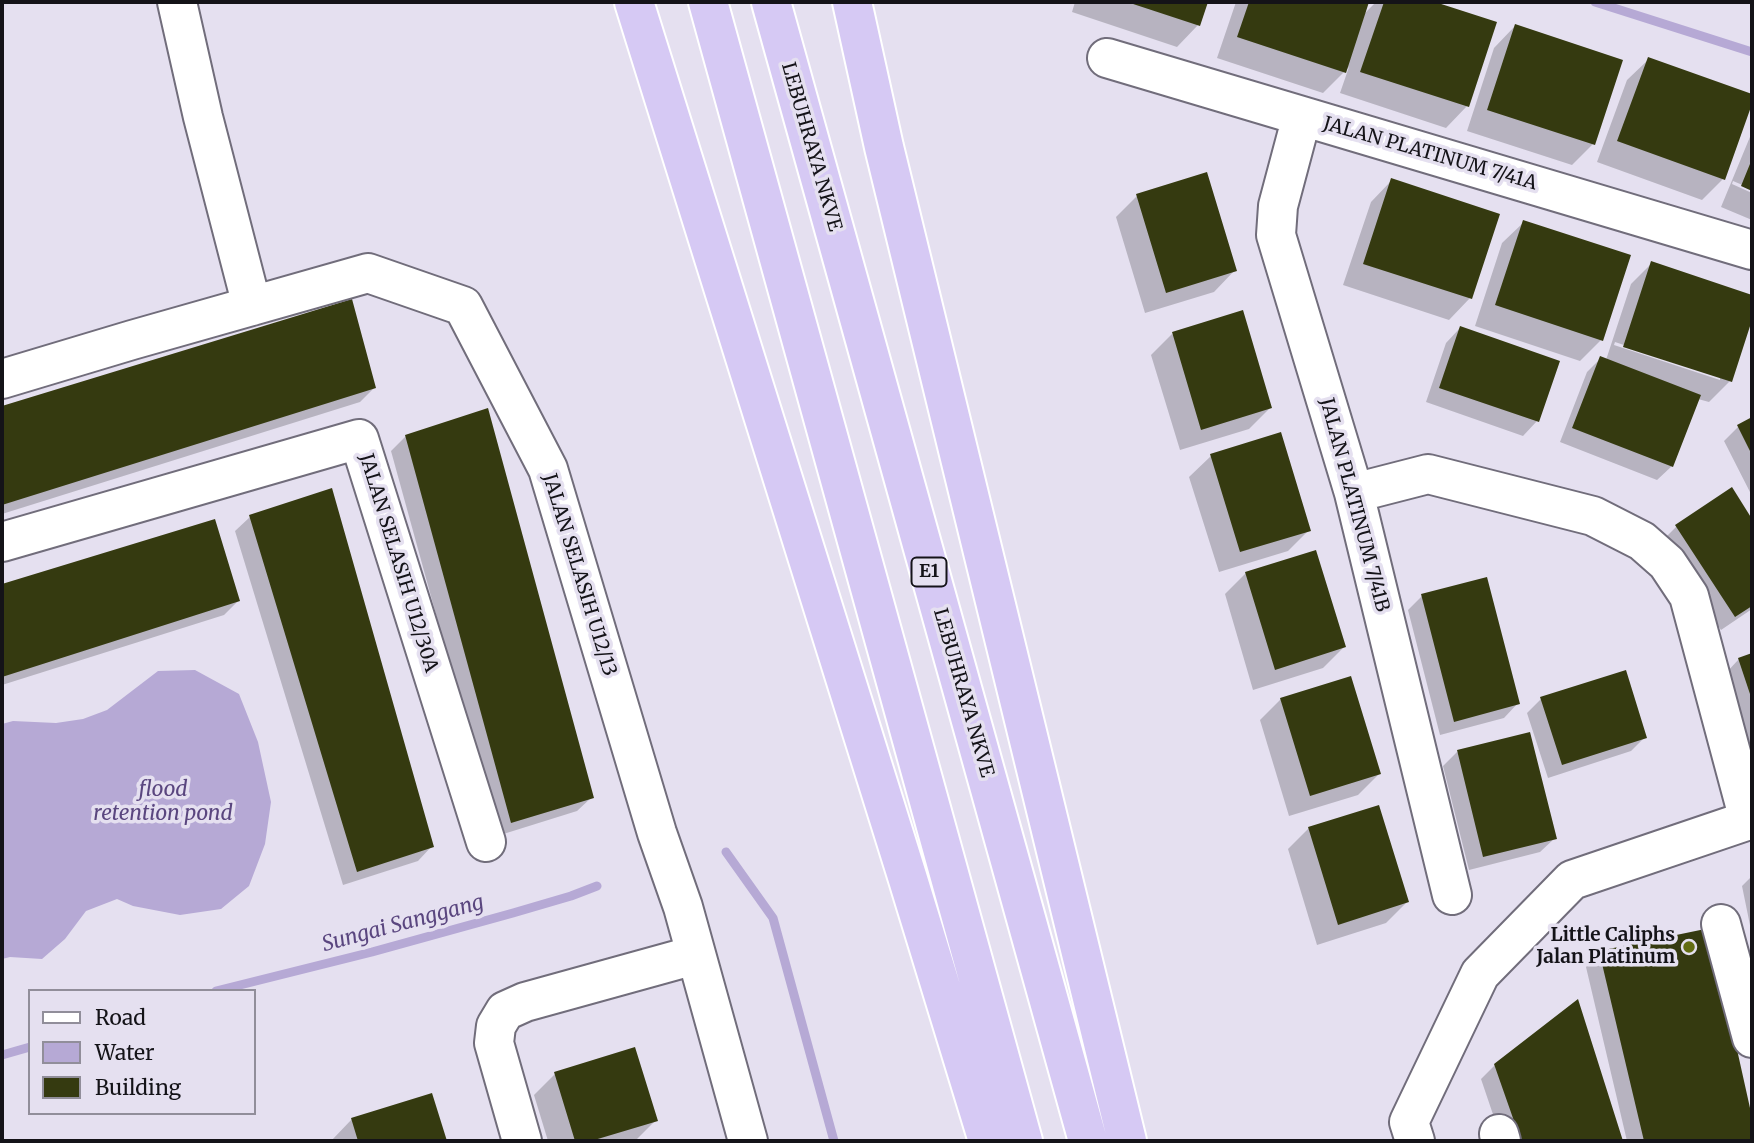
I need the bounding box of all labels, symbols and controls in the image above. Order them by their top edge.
street label: LEBUHRAYA NKVE [776,60,846,234]
street label: JALAN PLATINUM 7/41A [1320,113,1540,195]
street label: JALAN PLATINUM 7/41B [1315,396,1393,614]
street label: JALAN SELASIH U12/30A [354,451,442,675]
street label: JALAN SELASIH U12/13 [537,471,621,679]
road number: E1 [912,558,946,586]
street label: LEBUHRAYA NKVE [928,606,998,780]
water label: flood retention pond [93,777,233,827]
water label: Sungai Sanggang [319,890,487,958]
place label: Little Caliphs Jalan Platinum [1536,925,1675,969]
marker: Little Caliphs Jalan Platinum [1681,939,1697,955]
legend [28,989,256,1115]
text: Road [95,1004,146,1031]
text: Water [95,1039,154,1066]
text: Building [95,1074,181,1101]

